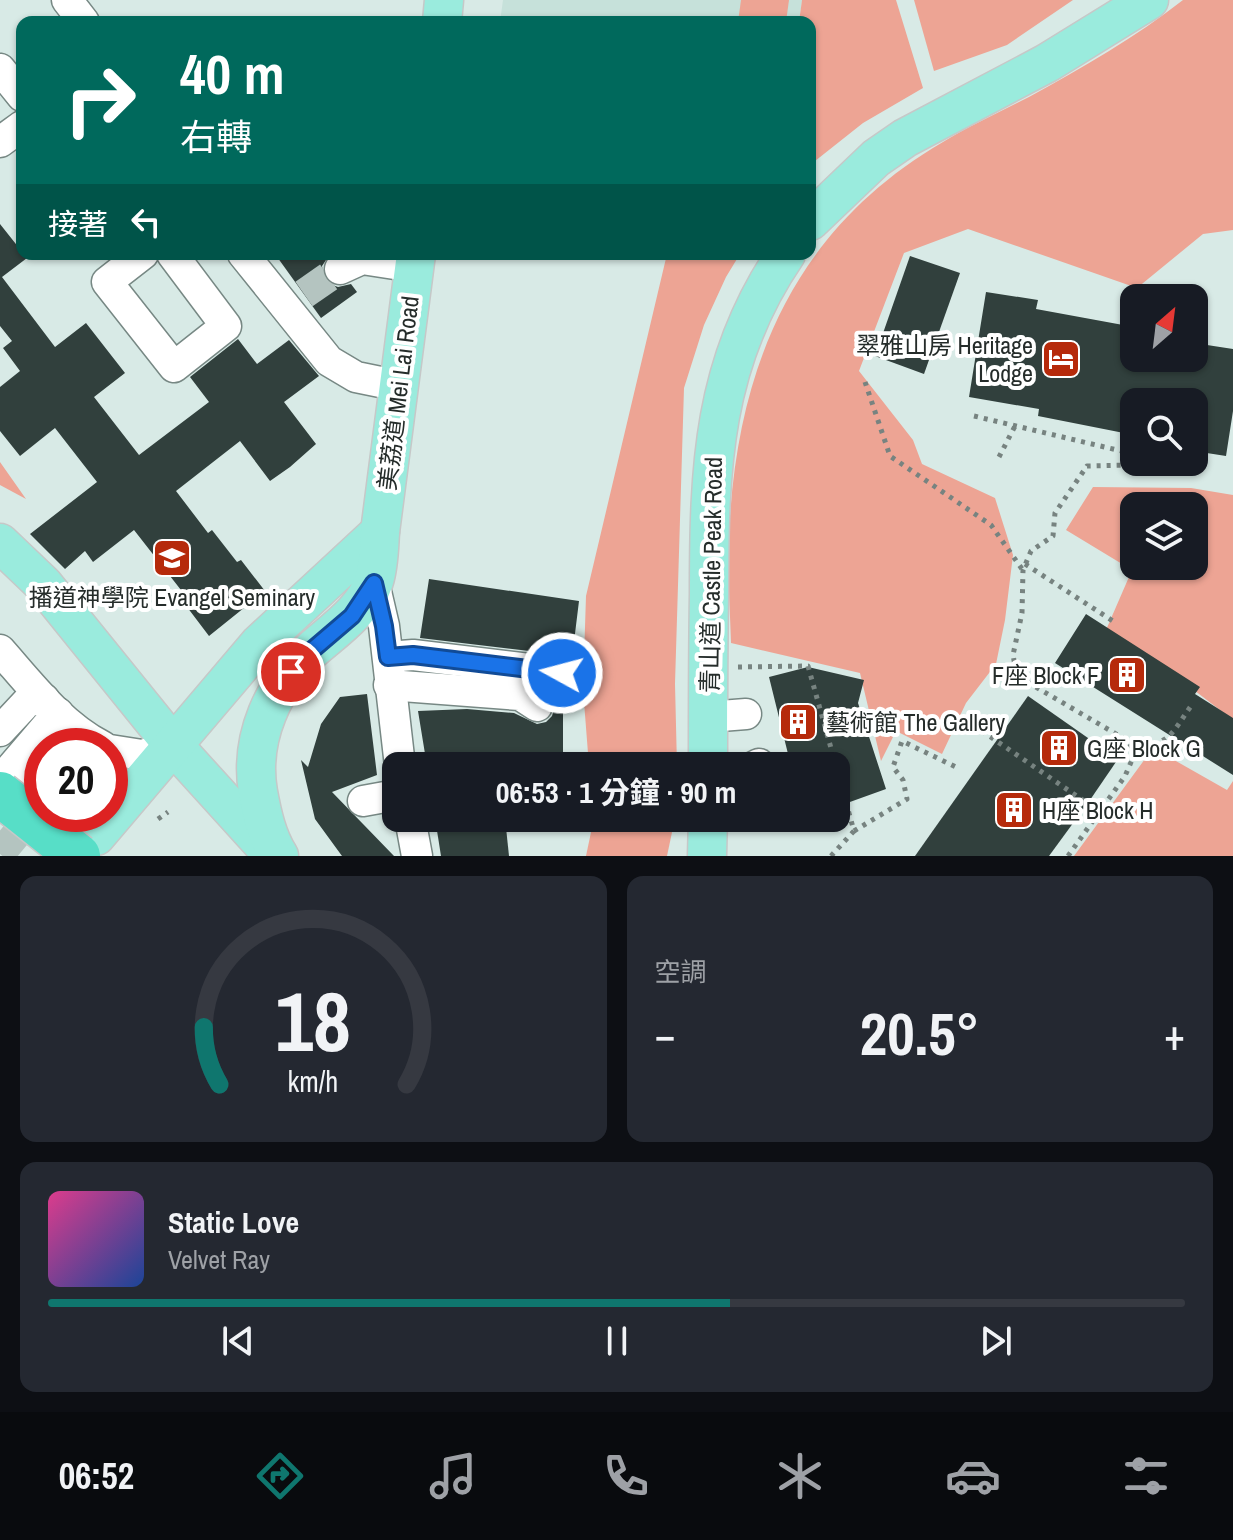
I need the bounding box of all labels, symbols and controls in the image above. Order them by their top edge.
text: 40 m [180,36,285,111]
icon: right [48,48,152,152]
text: 右轉 [180,113,252,161]
icon: left [124,200,168,244]
text: 接著 [48,204,108,244]
north arrow [1120,284,1208,372]
map controls [1120,284,1208,580]
street label: 美荔道 Mei Lai Road [370,294,426,492]
place label: 翠雅山房 Heritage Lodge [856,329,1033,389]
hotel icon: 翠雅山房 Heritage Lodge [1040,338,1082,380]
button: search [1120,388,1208,476]
street label: 青山道 Castle Peak Road [693,457,729,693]
button: layers [1120,492,1208,580]
school or university icon: 播道神學院 Evangel Seminary [151,537,193,579]
place label: 播道神學院 Evangel Seminary [29,581,315,613]
position arrow [520,631,604,715]
pin [257,638,325,706]
icon: arrive [269,650,313,694]
building icon: F座 Block F [1106,654,1148,696]
place label: F座 Block F [992,659,1099,691]
building icon: 藝術館 The Gallery [777,701,819,743]
place label: 藝術館 The Gallery [826,706,1005,738]
building icon: G座 Block G [1038,727,1080,769]
speed limit sign: 20 [24,728,128,832]
place label: G座 Block G [1087,732,1201,764]
text: 06:53 · 1 分鐘 · 90 m [496,772,736,812]
building icon: H座 Block H [993,789,1035,831]
place label: H座 Block H [1042,794,1153,826]
text: 空調 [655,954,707,989]
text: 18 [275,965,351,1077]
text: 20.5° [860,993,980,1074]
text: − [655,1004,676,1064]
text: + [1164,1004,1185,1064]
text: km/h [288,1062,339,1101]
text: Static Love [168,1202,299,1242]
text: Velvet Ray [168,1242,270,1277]
icon: previous [216,1319,260,1363]
icon: pause [595,1319,639,1363]
icon: next [974,1319,1018,1363]
icon: directions [252,1448,308,1504]
icon: music [425,1448,481,1504]
icon: phone [598,1448,654,1504]
icon: climate [772,1448,828,1504]
icon: car [945,1448,1001,1504]
icon: filters [1118,1448,1174,1504]
text: 06:52 [59,1452,134,1500]

